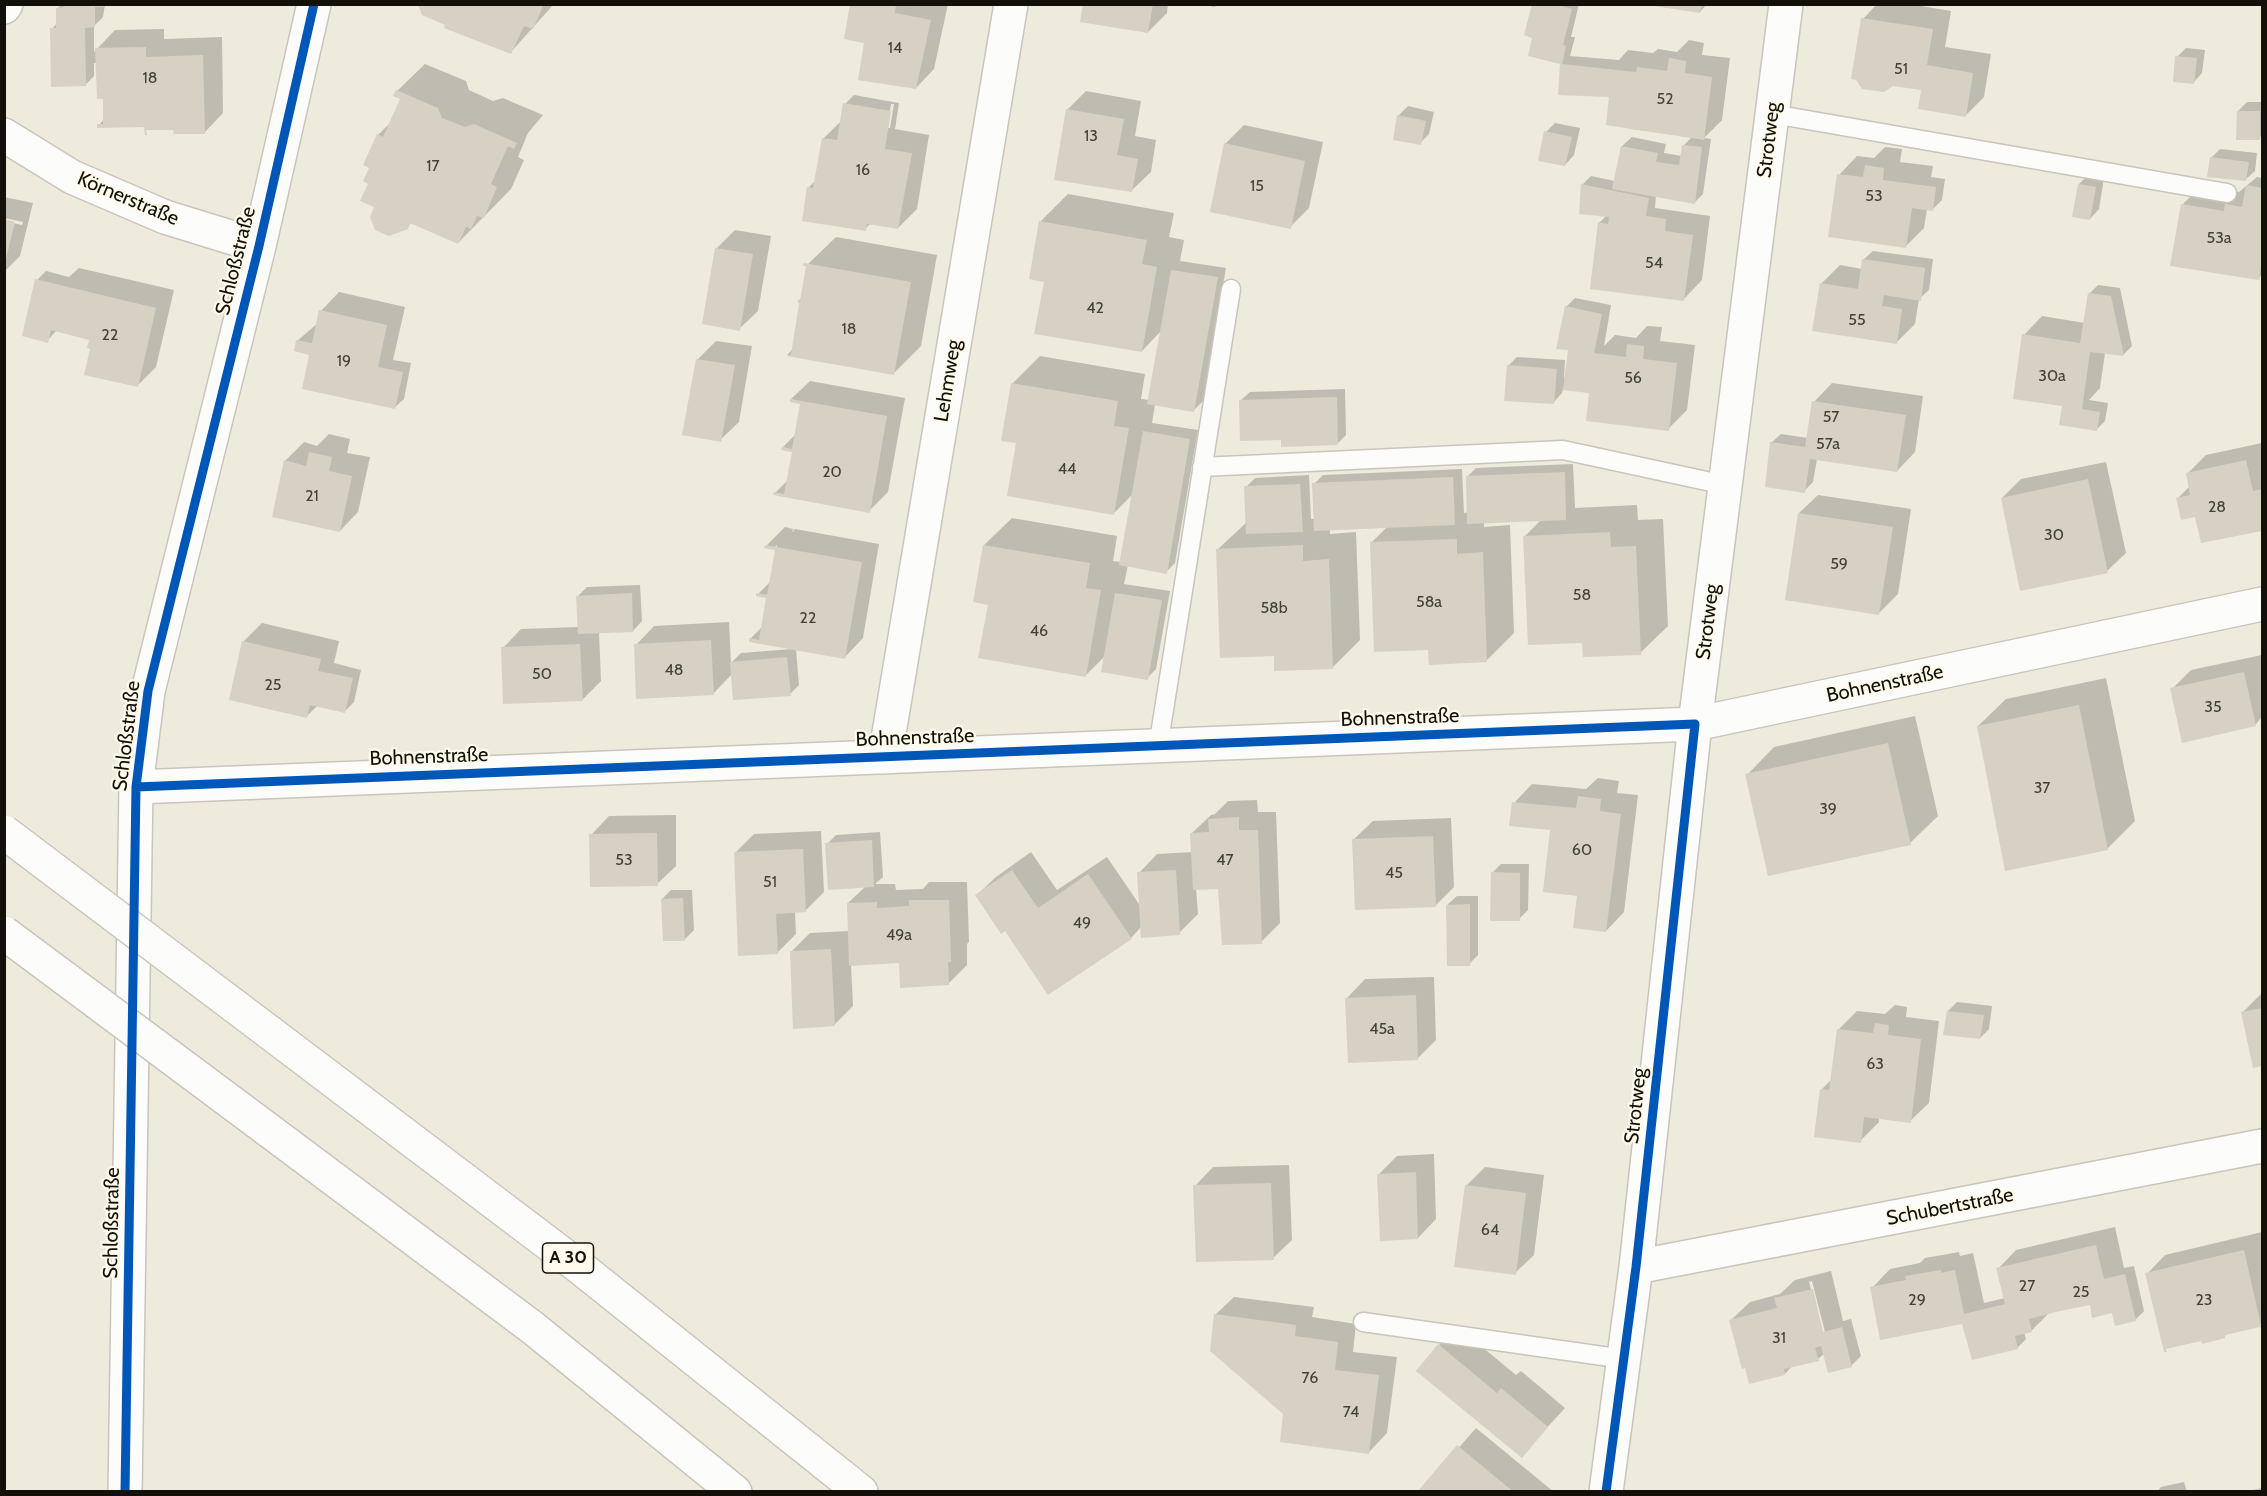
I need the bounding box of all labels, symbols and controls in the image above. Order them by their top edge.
house number: 14 [888,38,902,58]
house number: 51 [1894,59,1908,79]
house number: 18 [143,68,157,88]
house number: 52 [1656,89,1674,109]
street label: Strotweg [1752,101,1786,179]
house number: 13 [1084,126,1098,146]
house number: 17 [426,156,440,176]
house number: 16 [856,160,870,180]
street label: Körnerstraße [74,167,182,231]
house number: 15 [1250,176,1264,196]
house number: 53 [1865,186,1883,206]
street label: Schloßstraße [211,204,261,318]
house number: 53a [2207,228,2231,248]
house number: 54 [1645,253,1663,273]
house number: 42 [1086,298,1104,318]
house number: 55 [1848,310,1866,330]
house number: 18 [842,319,856,339]
house number: 22 [102,325,118,345]
street label: Lehmweg [930,338,966,424]
house number: 19 [337,351,351,371]
house number: 30a [2038,366,2066,386]
house number: 56 [1624,368,1642,388]
house number: 57 [1823,407,1839,427]
house number: 57a [1816,434,1840,454]
house number: 44 [1058,459,1076,479]
house number: 20 [822,462,842,482]
house number: 21 [305,486,319,506]
house number: 28 [2208,497,2226,517]
house number: 30 [2044,525,2064,545]
house number: 59 [1830,554,1848,574]
street label: Strotweg [1691,583,1725,661]
house number: 58 [1573,585,1591,605]
house number: 58a [1416,592,1442,612]
house number: 58b [1260,598,1288,618]
house number: 22 [800,608,816,628]
house number: 46 [1030,621,1048,641]
house number: 48 [665,660,683,680]
street label: Bohnenstraße [1824,660,1946,708]
house number: 50 [532,664,552,684]
house number: 25 [264,675,282,695]
street label: Schloßstraße [108,679,146,793]
house number: 35 [2204,697,2222,717]
street label: Bohnenstraße [1340,704,1460,732]
street label: Bohnenstraße [855,724,975,752]
street label: Bohnenstraße [369,743,489,771]
house number: 37 [2034,778,2050,798]
house number: 39 [1819,799,1837,819]
house number: 60 [1572,840,1592,860]
house number: 53 [615,850,633,870]
house number: 47 [1216,850,1234,870]
house number: 45 [1385,863,1403,883]
house number: 51 [763,872,777,892]
house number: 49 [1073,913,1091,933]
house number: 49a [886,925,912,945]
house number: 45a [1369,1019,1395,1039]
house number: 63 [1866,1054,1884,1074]
street label: Strotweg [1620,1067,1652,1145]
street label: Schloßstraße [99,1167,125,1279]
street label: Schubertstraße [1884,1183,2016,1231]
house number: 64 [1481,1220,1499,1240]
road number: A 30 [542,1243,594,1273]
house number: 27 [2019,1276,2035,1296]
house number: 25 [2072,1282,2090,1302]
house number: 29 [1908,1290,1926,1310]
house number: 23 [2195,1290,2213,1310]
house number: 31 [1772,1328,1786,1348]
house number: 76 [1302,1368,1318,1388]
house number: 74 [1343,1402,1359,1422]

